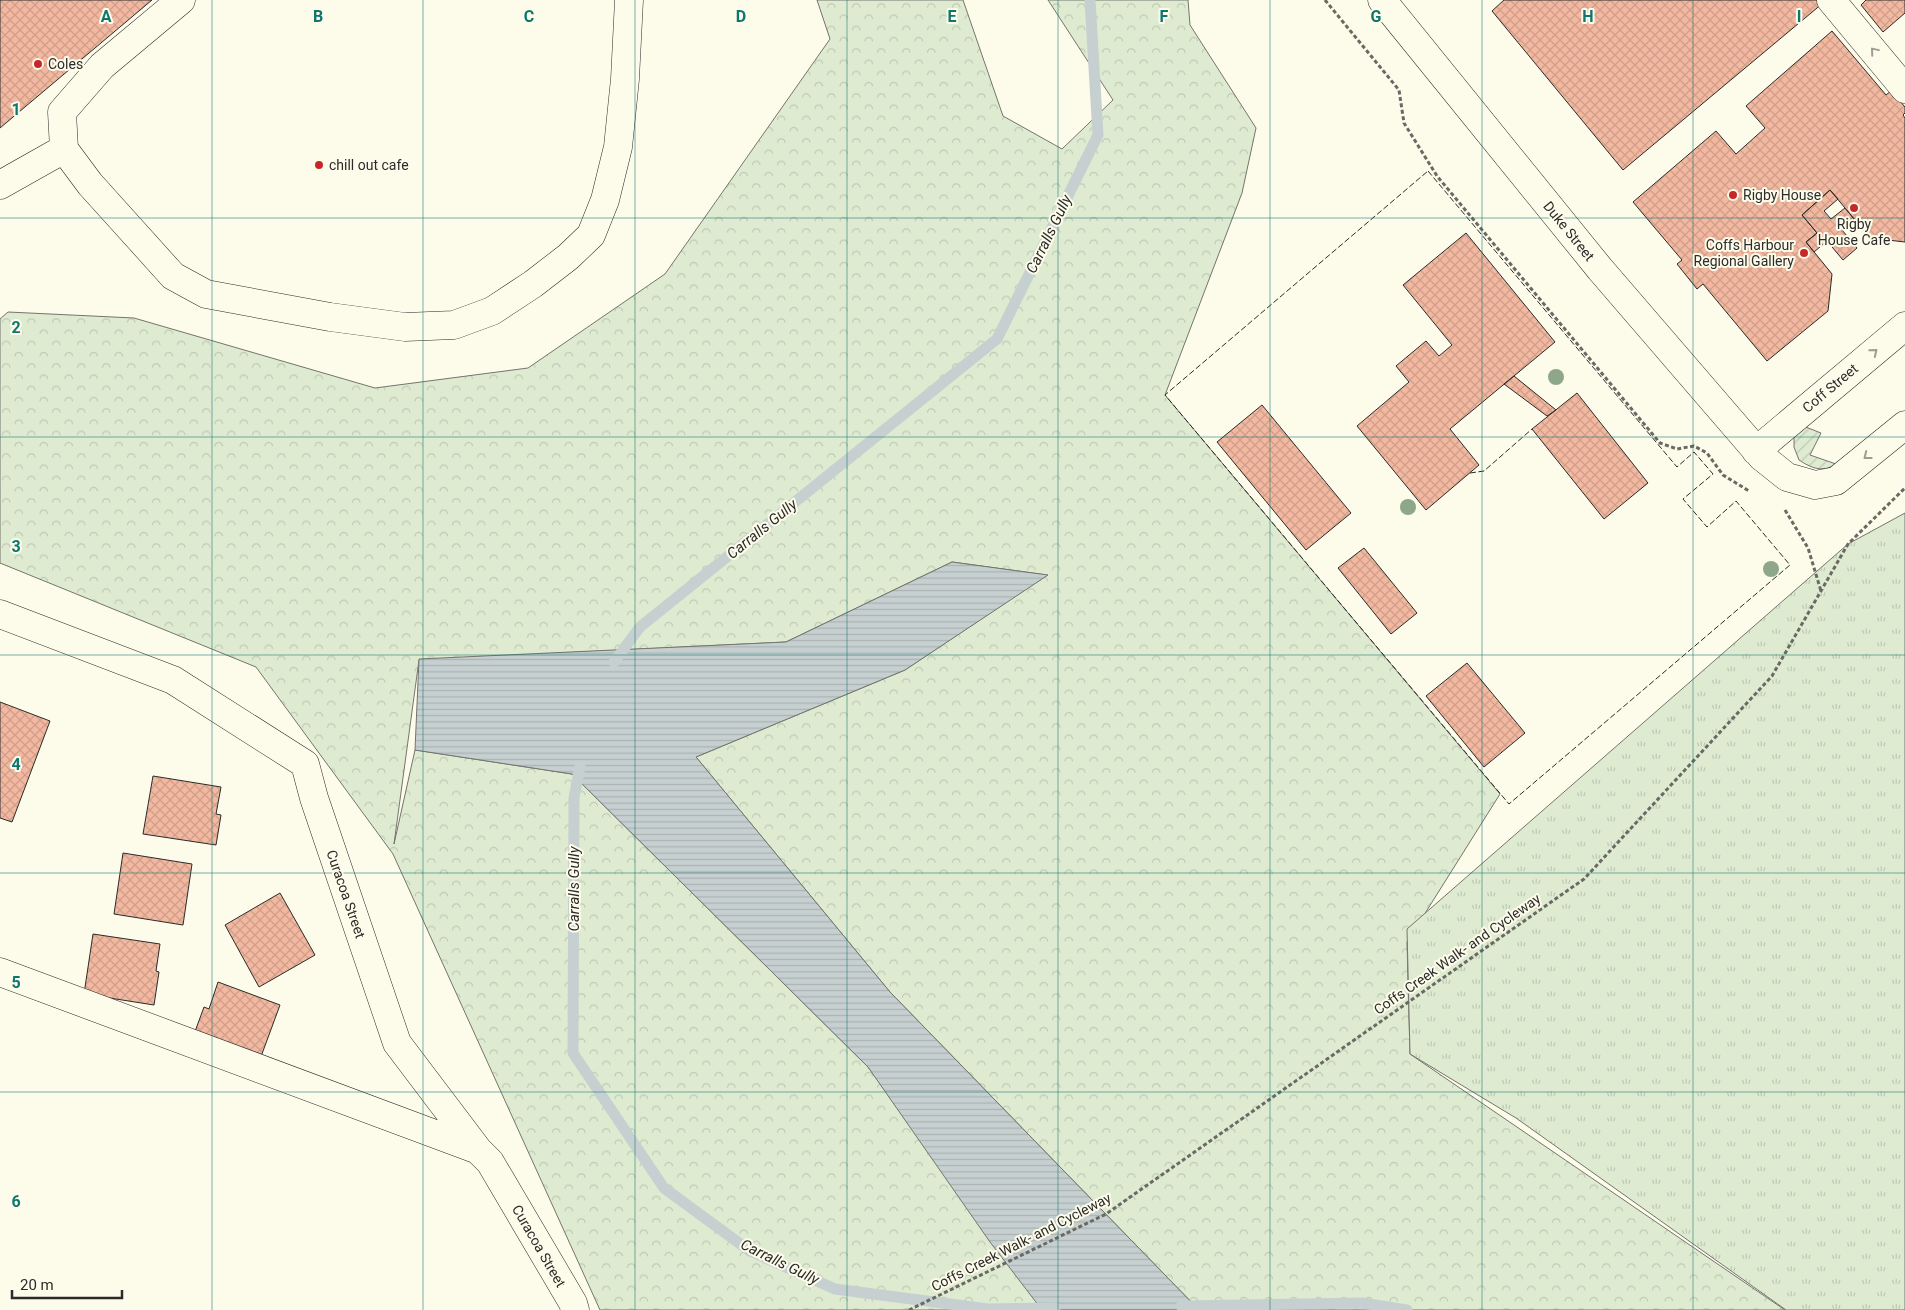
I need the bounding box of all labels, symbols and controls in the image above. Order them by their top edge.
text: A [101,7,112,26]
text: B [313,7,323,26]
text: C [524,7,534,26]
text: D [736,7,746,26]
text: E [948,7,957,26]
text: F [1160,7,1169,26]
text: G [1371,7,1382,26]
text: H [1582,7,1594,26]
text: I [1797,7,1801,26]
one-way arrow [1871,48,1880,57]
place label: Coles [48,56,83,72]
marker: Coles [32,58,44,70]
text: 1 [11,100,21,119]
place label: chill out cafe [329,157,409,173]
marker: chill out cafe [313,159,325,171]
place label: Rigby House [1743,187,1821,203]
marker: Rigby House [1727,189,1739,201]
water label: Carralls Gully [1022,191,1076,276]
street label: Duke Street [1540,198,1598,264]
marker: Rigby House Cafe [1848,202,1860,214]
place label: Rigby House Cafe [1818,216,1890,248]
place label: Coffs Harbour Regional Gallery [1694,237,1794,269]
marker: Coffs Harbour Regional Gallery [1798,247,1810,259]
text: 2 [11,318,21,337]
one-way arrow [1868,348,1877,357]
street label: Coff Street [1799,360,1861,416]
one-way arrow [1864,450,1873,458]
water label: Carralls Gully [723,495,802,563]
text: 3 [11,537,21,556]
text: 4 [11,755,21,774]
water label: Carralls Gully [565,845,583,932]
street label: Curacoa Street [323,848,369,941]
street label: Coffs Creek Walk- and Cycleway [1371,890,1544,1018]
text: 5 [11,973,21,992]
street label: Coffs Creek Walk- and Cycleway [928,1189,1114,1294]
text: 6 [11,1192,21,1211]
street label: Curacoa Street [509,1202,569,1290]
water label: Carralls Gully [738,1235,823,1289]
scale bar [12,1268,122,1300]
text: 20 m [20,1276,54,1294]

